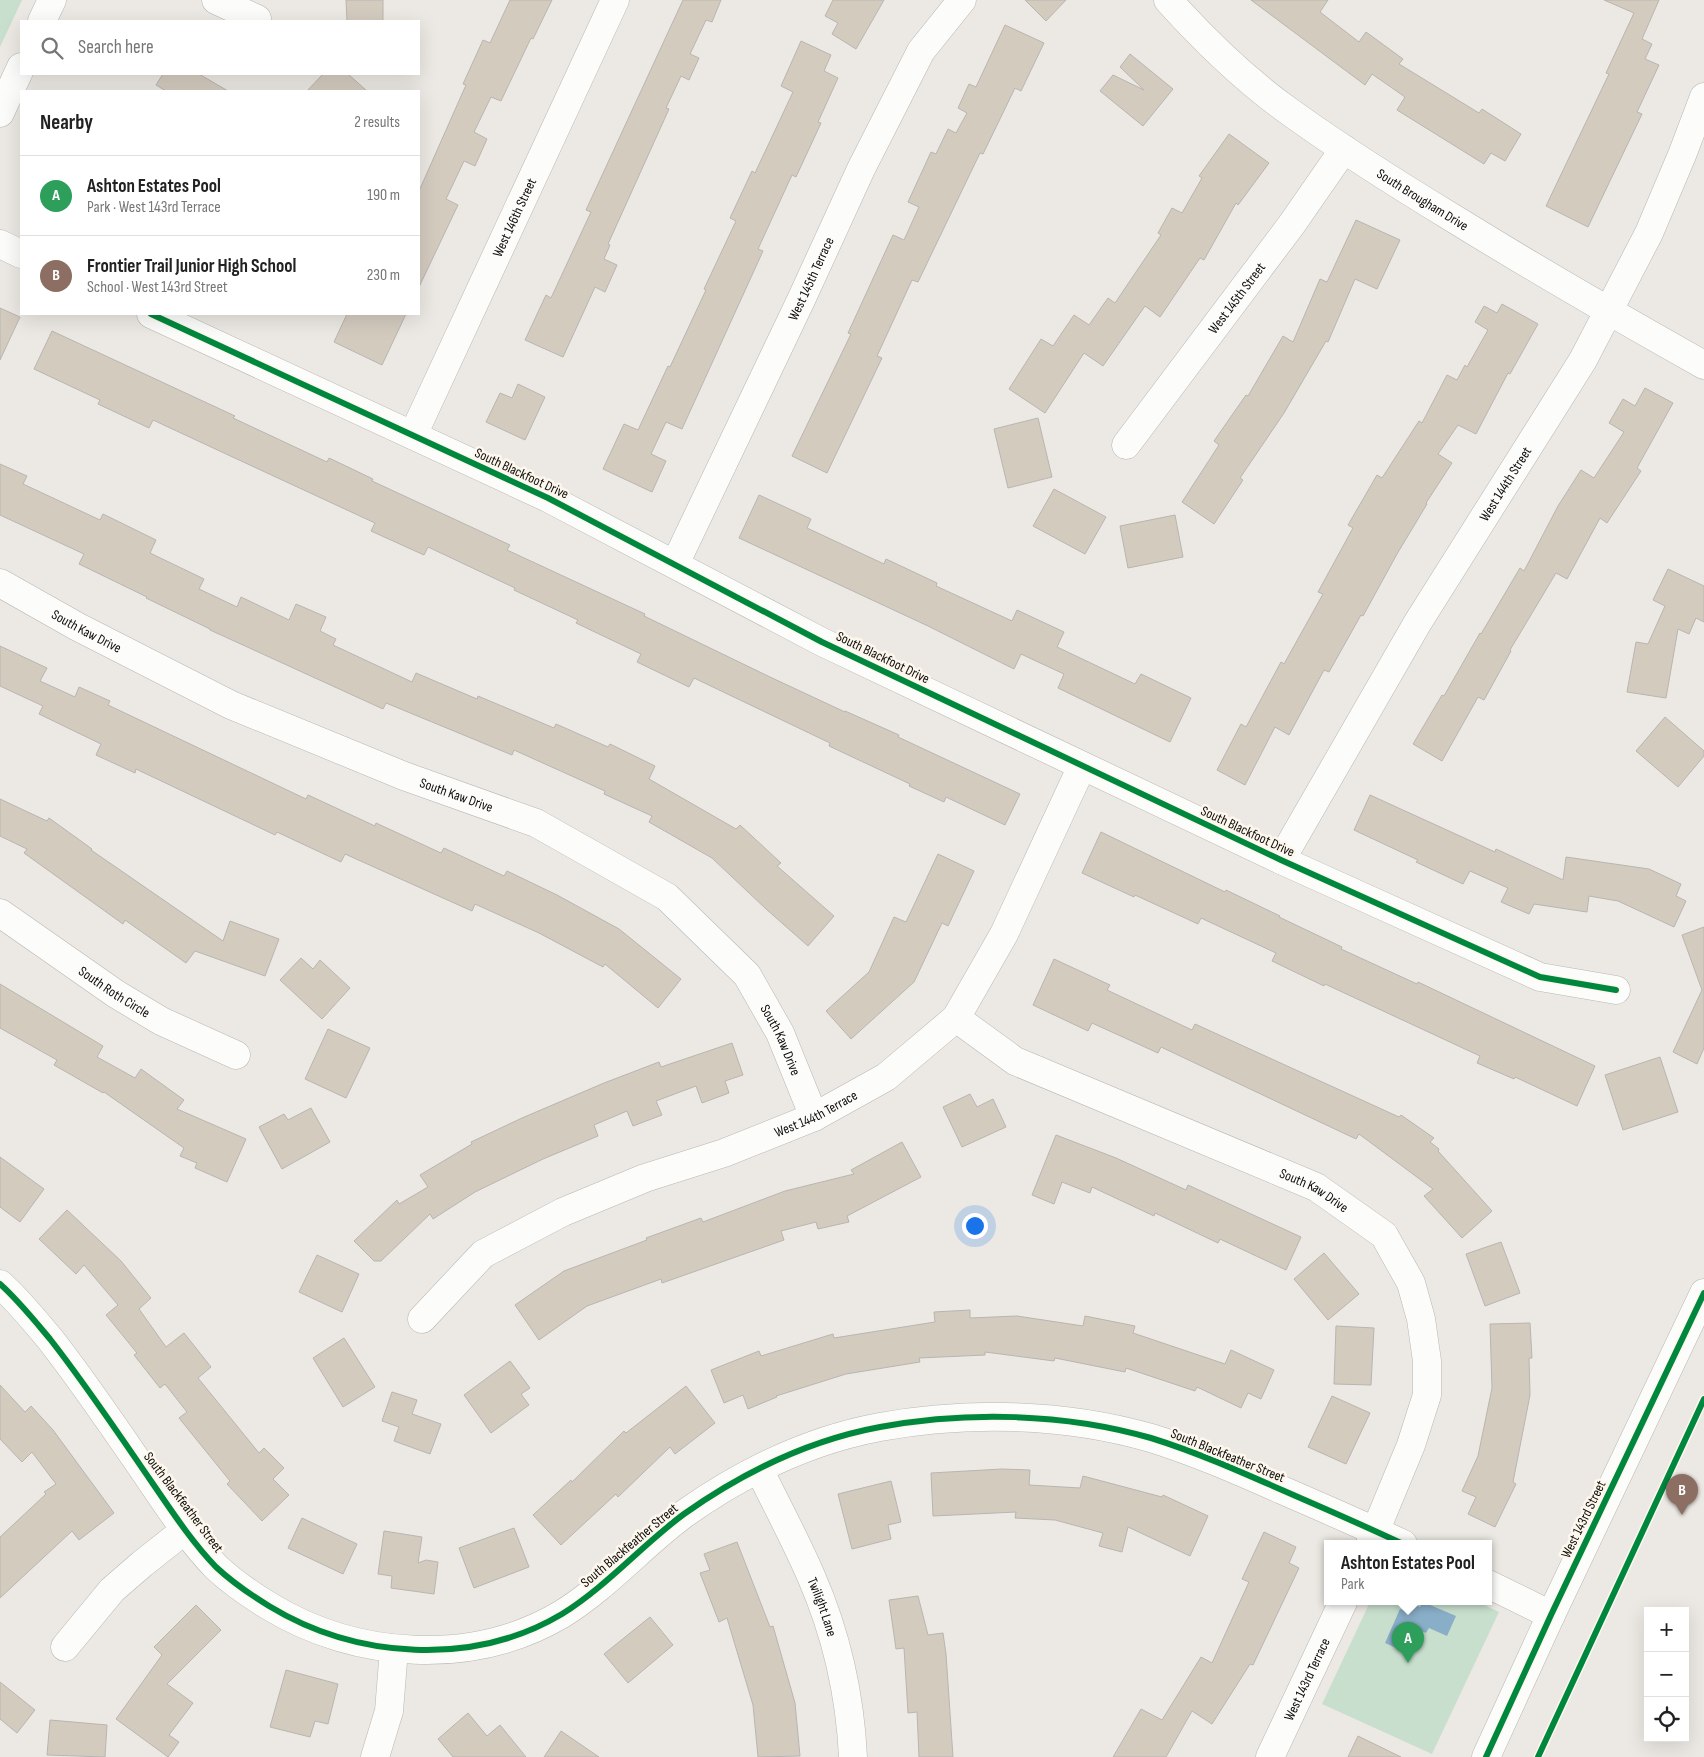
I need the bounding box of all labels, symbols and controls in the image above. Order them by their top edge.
search box [20,20,420,75]
icon: search [38,34,66,62]
text: Search here [78,36,154,59]
text: Nearby [40,110,93,135]
text: 2 results [354,113,400,132]
street label: South Brougham Drive [1374,165,1471,235]
text: Ashton Estates Pool [87,175,221,198]
street label: West 146th Street [489,175,540,260]
text: A [52,186,60,205]
text: 190 m [367,186,400,205]
text: Park · West 143rd Terrace [87,198,221,217]
street label: West 145th Terrace [785,234,838,323]
text: Frontier Trail Junior High School [87,255,296,278]
street label: West 145th Street [1205,259,1269,337]
text: B [52,266,60,285]
text: 230 m [367,266,400,285]
text: School · West 143rd Street [87,278,228,297]
street label: South Blackfoot Drive [472,444,571,503]
street label: West 144th Street [1476,444,1535,524]
street label: South Kaw Drive [49,606,124,657]
street label: South Blackfoot Drive [833,628,932,687]
street label: South Kaw Drive [417,774,495,816]
street label: South Blackfoot Drive [1198,802,1297,861]
street label: South Roth Circle [75,963,153,1022]
street label: South Kaw Drive [757,1002,804,1078]
street label: West 144th Terrace [772,1087,860,1141]
street label: South Kaw Drive [1277,1165,1352,1216]
your location [962,1213,988,1239]
street label: South Blackfeather Street [1168,1425,1287,1486]
street label: South Blackfeather Street [140,1449,227,1556]
pin: B [1666,1474,1698,1515]
street label: West 143rd Street [1557,1478,1610,1561]
street label: South Blackfeather Street [577,1500,681,1591]
popup [1324,1540,1492,1605]
text: Ashton Estates Pool [1341,1552,1475,1575]
street label: Twilight Lane [804,1575,840,1638]
text: Park [1341,1575,1364,1594]
map controls [1644,1607,1689,1742]
button: + [1644,1607,1689,1652]
pin: A [1392,1622,1424,1663]
street label: West 143rd Terrace [1280,1635,1334,1724]
button: − [1644,1652,1689,1697]
button: locate [1644,1697,1689,1742]

